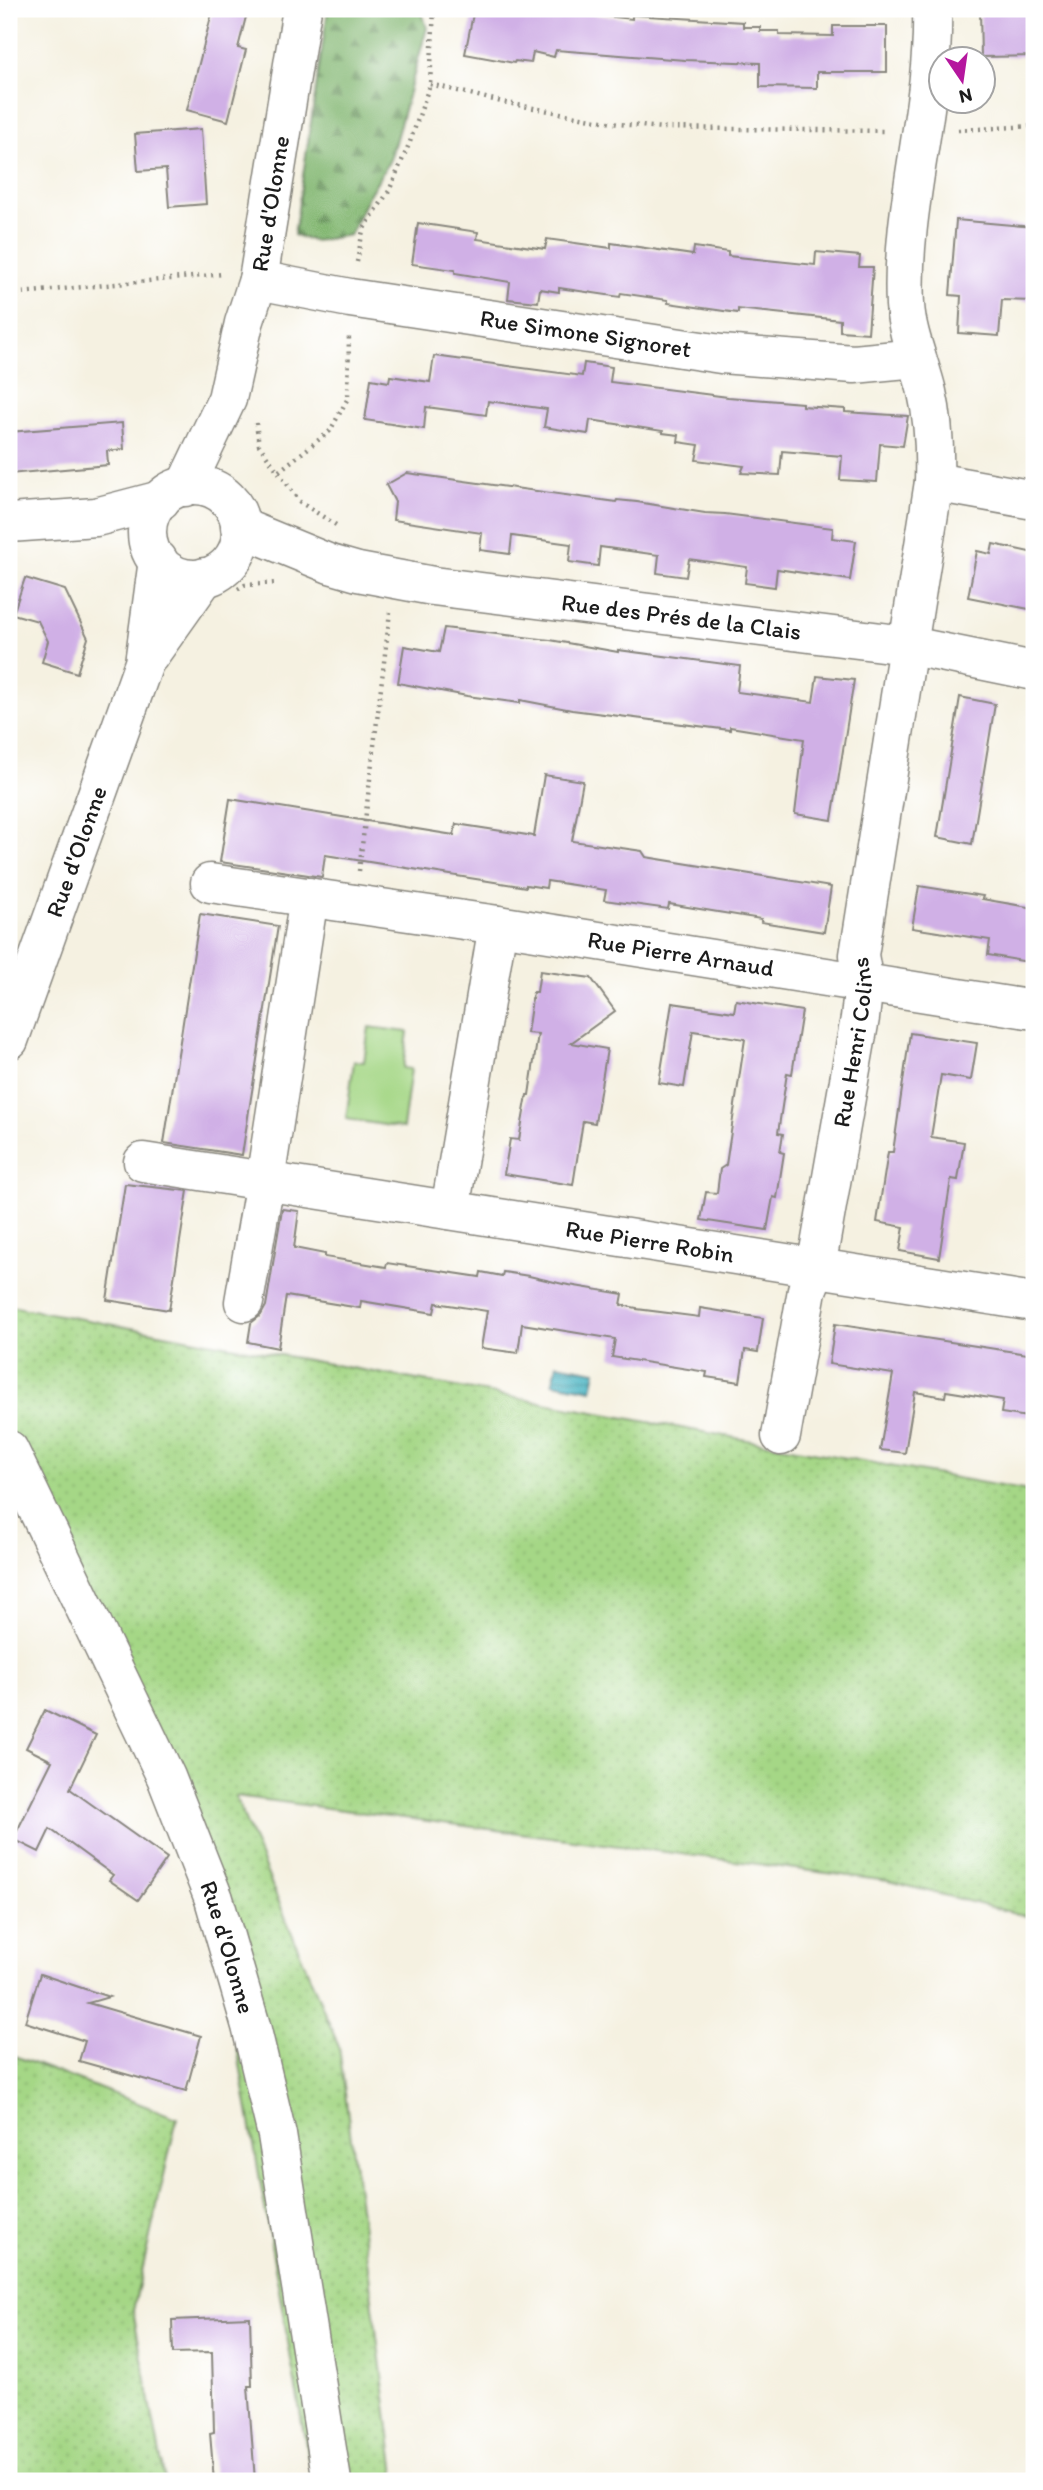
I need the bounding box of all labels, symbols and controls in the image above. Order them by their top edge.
north arrow [928,46,998,116]
text: N [957,83,975,109]
street label: Rue d'Olonne [245,133,295,274]
street label: Rue Simone Signoret [478,303,693,363]
street label: Rue des Prés de la Clais [560,587,803,646]
street label: Rue d'Olonne [39,782,113,921]
street label: Rue Pierre Arnaud [585,924,776,983]
street label: Rue Henri Colins [826,955,878,1130]
street label: Rue Pierre Robin [564,1214,737,1269]
street label: Rue d'Olonne [194,1876,262,2017]

